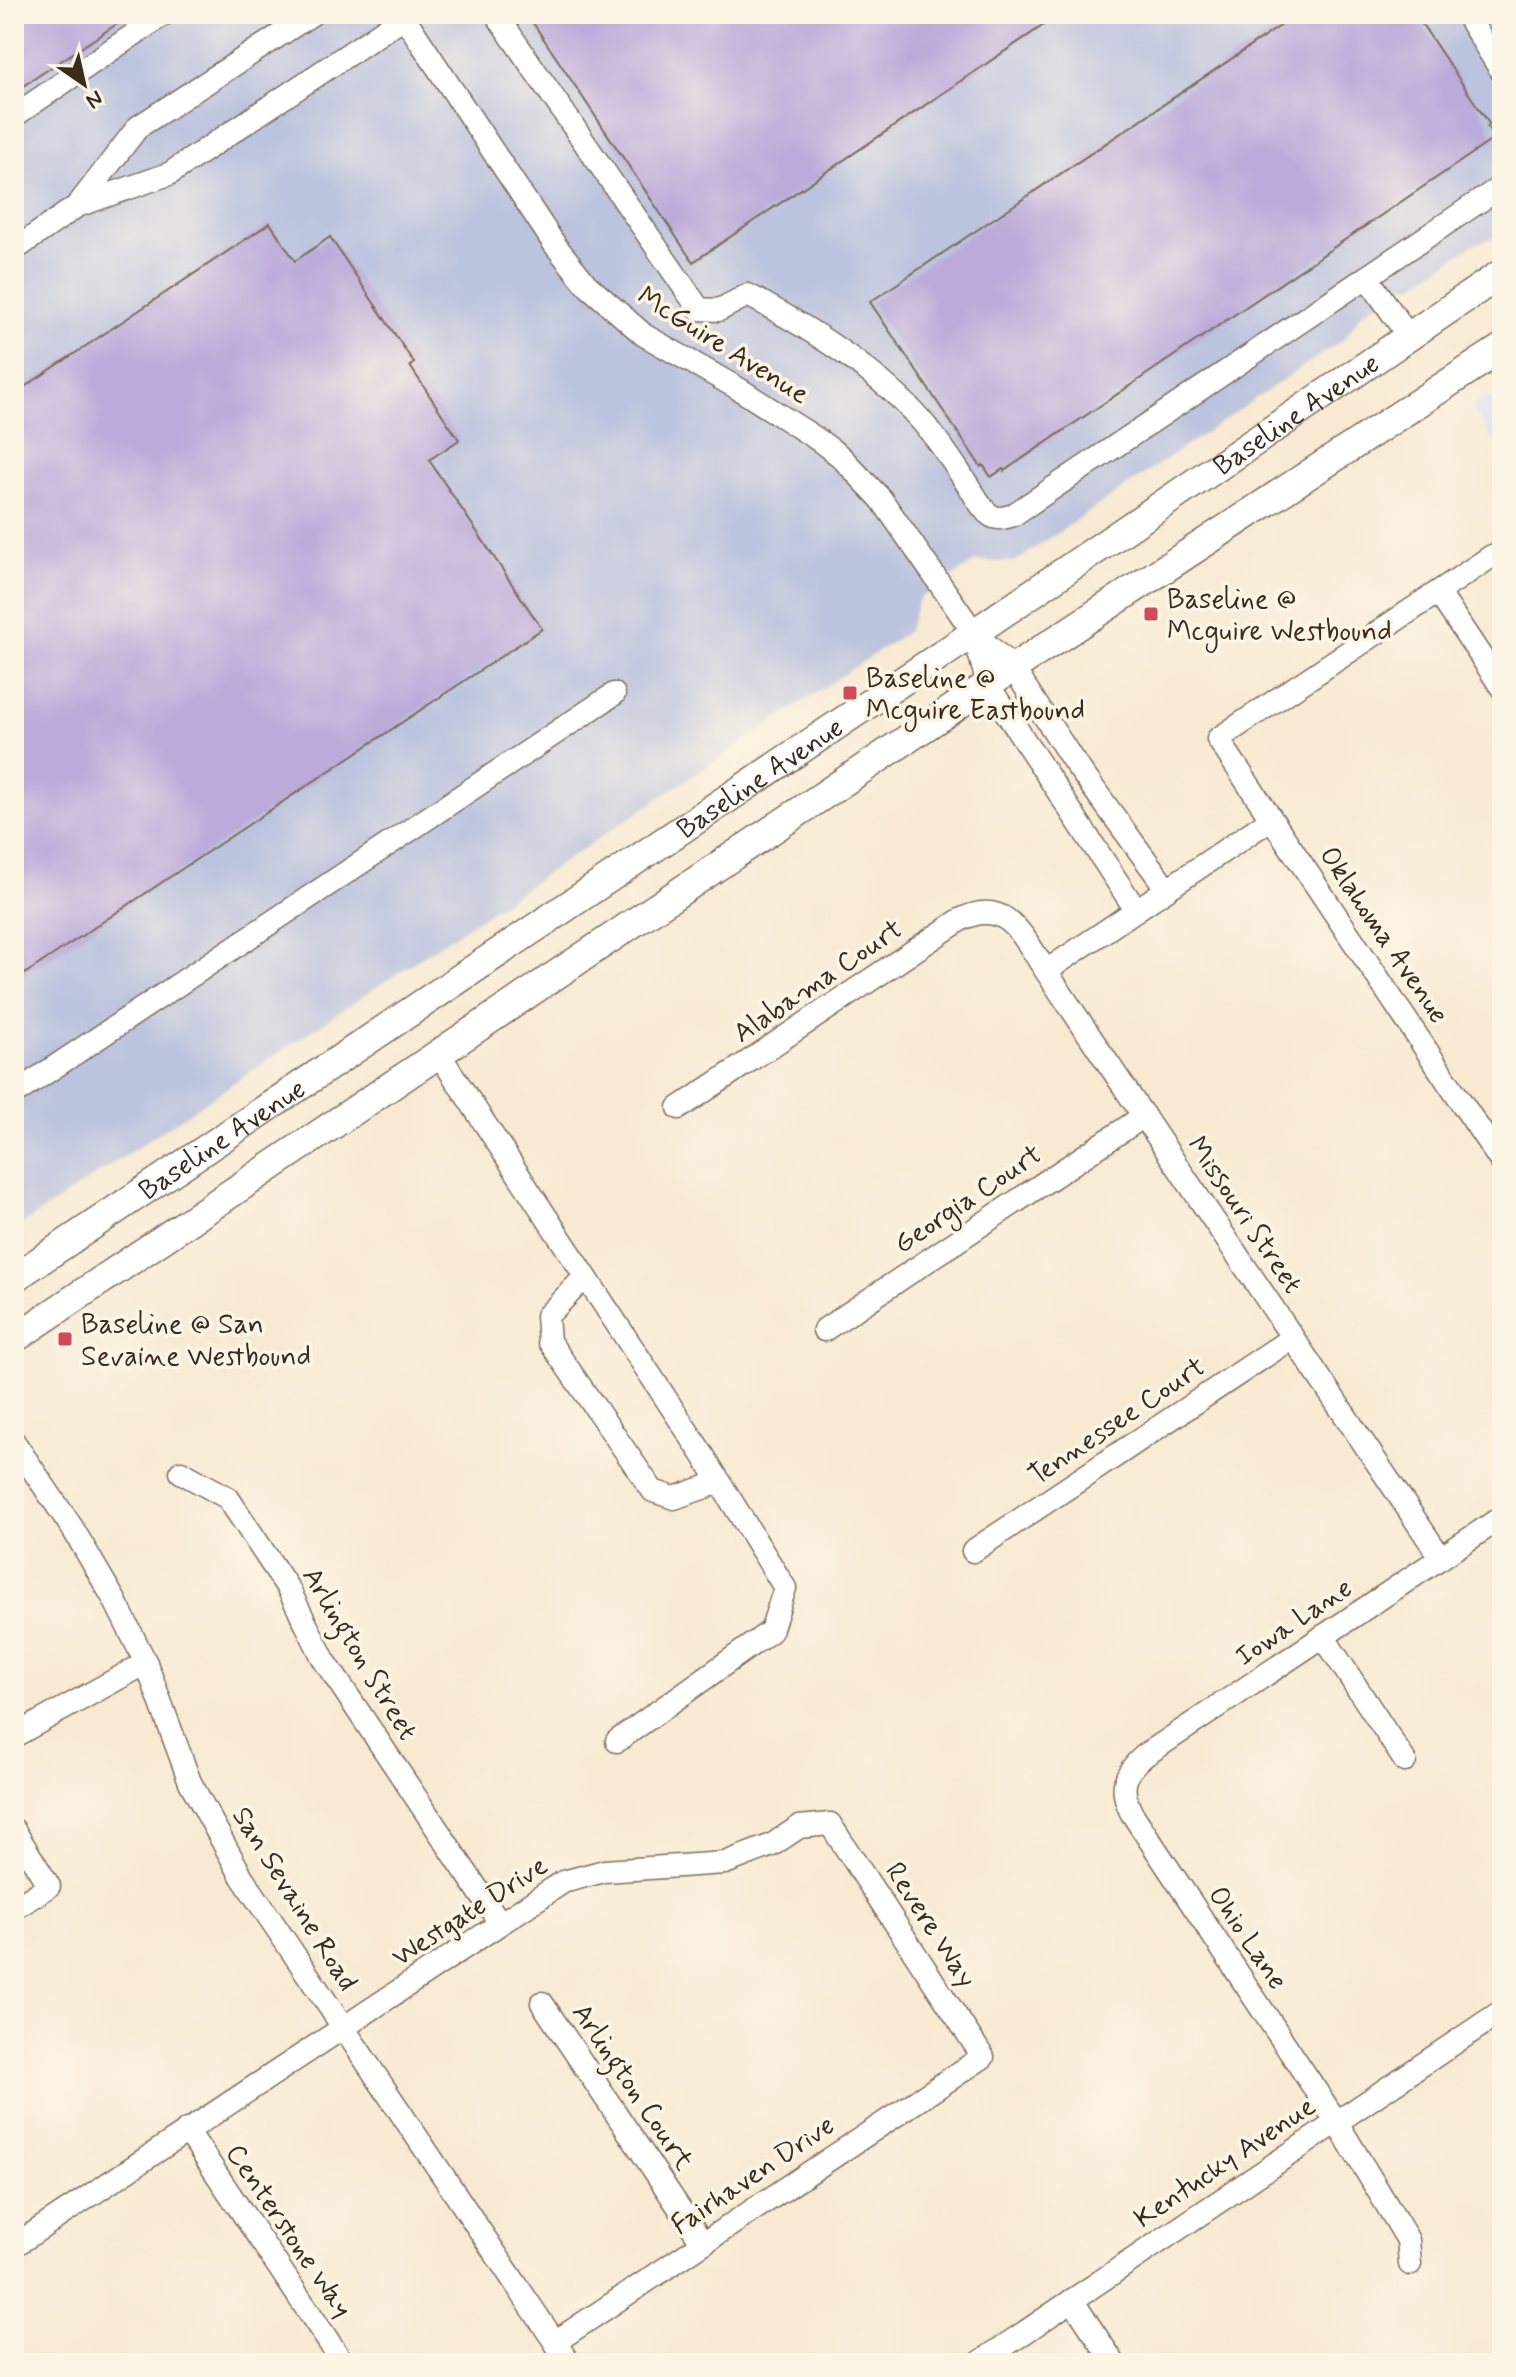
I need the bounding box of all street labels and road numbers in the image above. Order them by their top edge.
street label: McGuire Avenue [630,279,816,414]
street label: Baseline Avenue [1207,346,1388,485]
street label: Baseline Avenue [670,710,851,849]
street label: Oklahoma Avenue [1310,839,1456,1031]
street label: Alabama Court [726,912,910,1052]
street label: Baseline Avenue [132,1071,314,1210]
street label: Missouri Street [1178,1130,1310,1301]
street label: Georgia Court [887,1137,1051,1265]
street label: Tennessee Court [1022,1349,1213,1495]
street label: Arlington Street [290,1561,425,1749]
street label: Iowa Lane [1229,1570,1360,1676]
street label: San Sevaine Road [222,1800,365,1999]
street label: Westgate Drive [385,1848,555,1976]
street label: Revere Way [876,1856,984,1995]
street label: Ohio Lane [1199,1879,1295,1998]
street label: Arlington Court [560,1997,702,2180]
street label: Kentucky Avenue [1127,2089,1323,2238]
street label: Fairhaven Drive [664,2108,842,2244]
street label: Centerstone Way [216,2137,360,2326]

